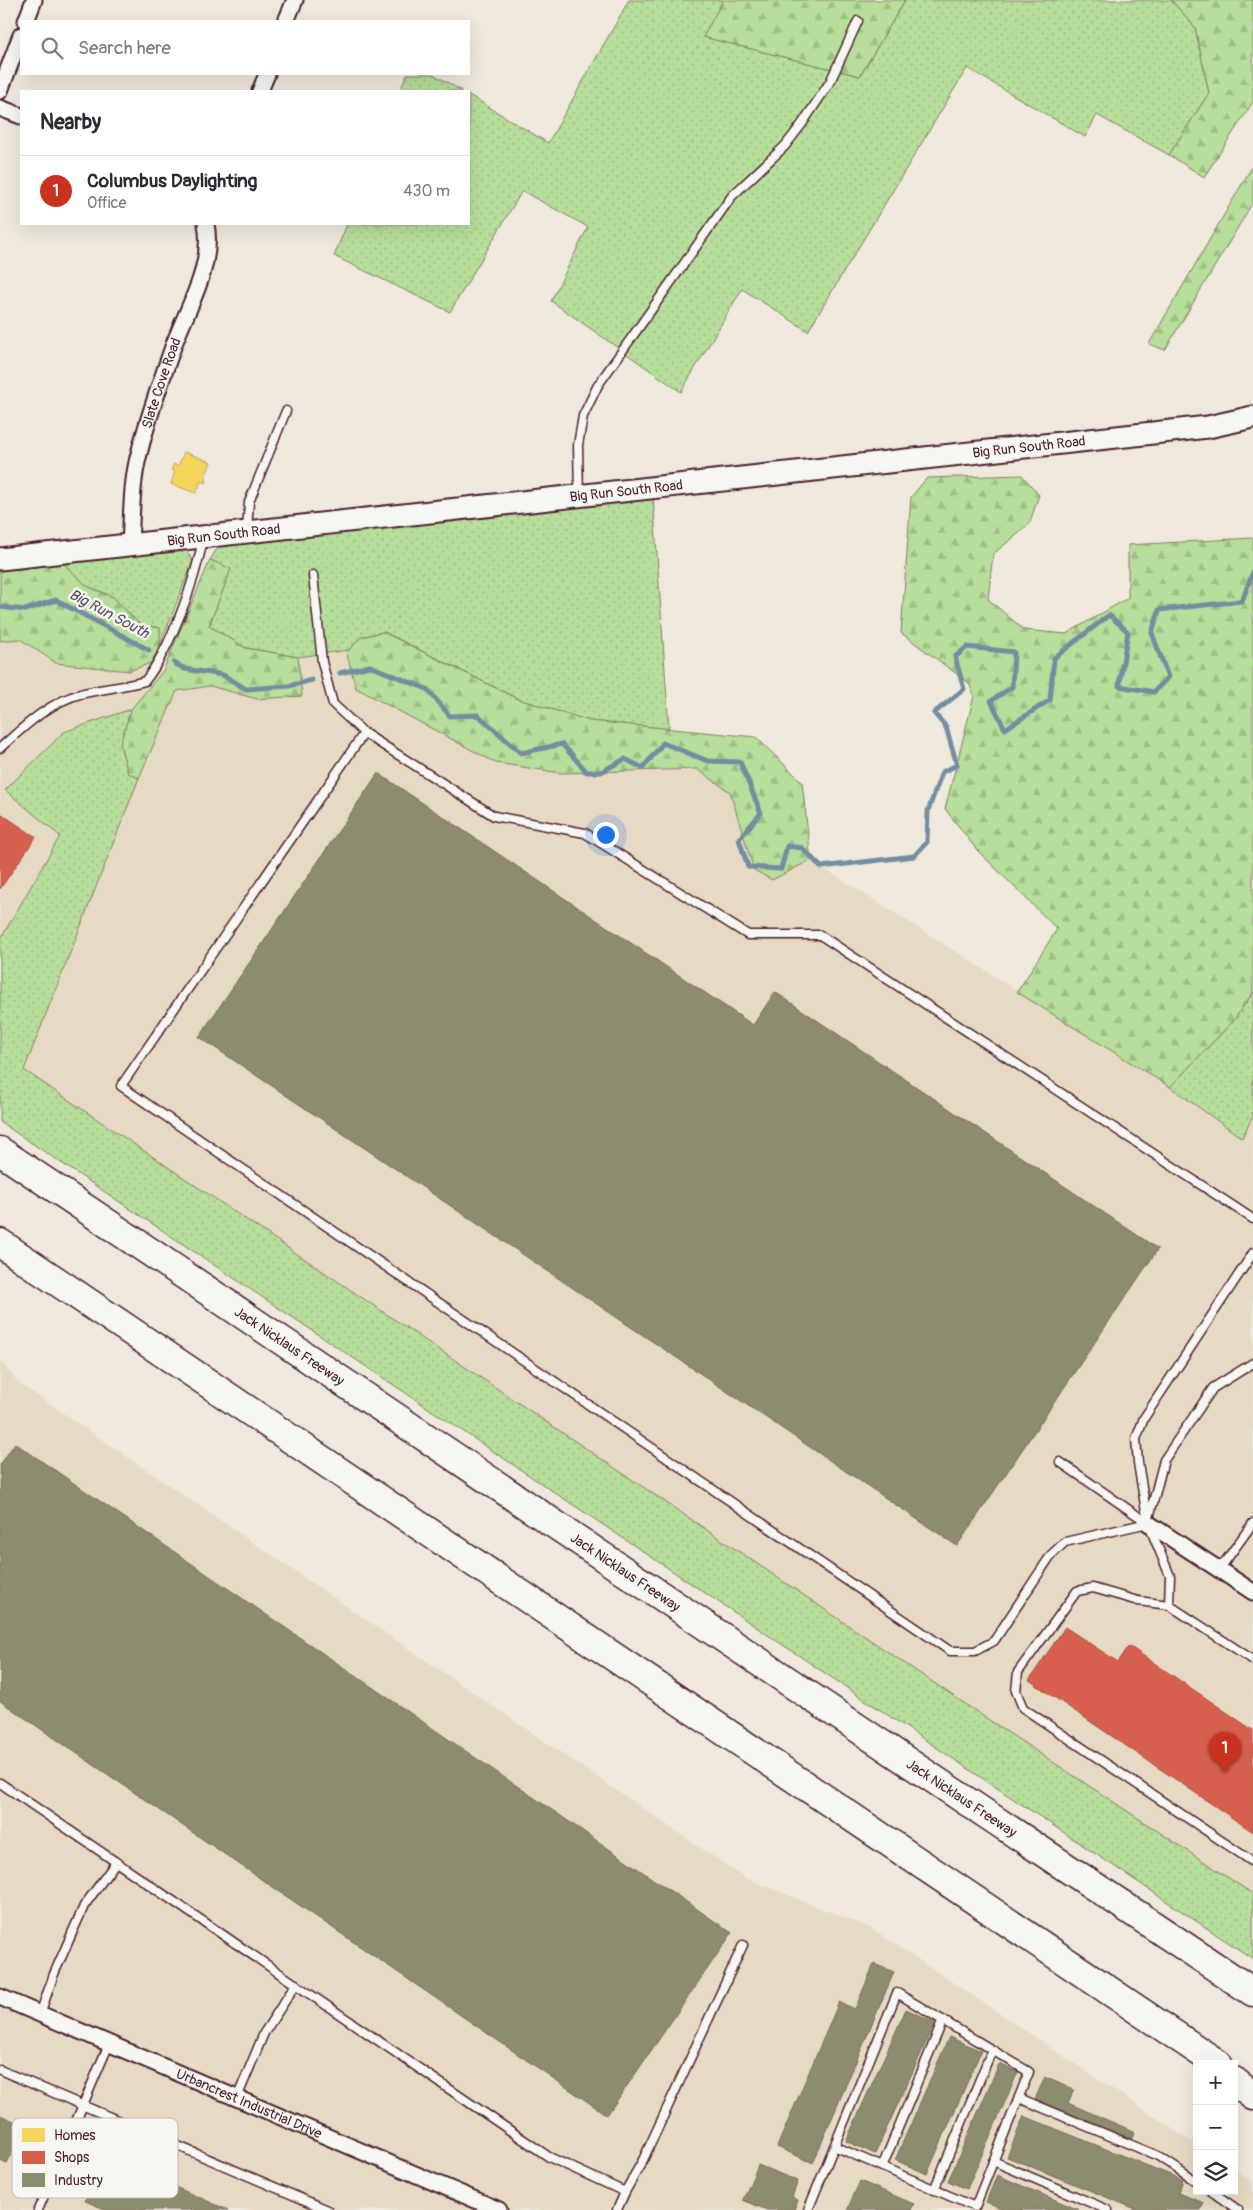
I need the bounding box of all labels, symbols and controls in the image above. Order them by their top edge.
search box [20,20,470,75]
icon: search [38,34,66,62]
text: Search here [78,36,171,60]
text: Nearby [40,109,101,136]
text: Columbus Daylighting [87,169,257,193]
text: 1 [53,181,59,201]
text: 430 m [403,181,450,201]
text: Office [87,193,127,213]
street label: Slate Cove Road [138,335,184,430]
street label: Big Run South Road [971,432,1086,461]
street label: Big Run South Road [569,476,684,505]
street label: Big Run South Road [166,520,281,549]
water label: Big Run South [66,585,153,643]
your location [593,822,619,848]
street label: Jack Nicklaus Freeway [231,1303,348,1389]
street label: Jack Nicklaus Freeway [567,1529,684,1615]
pin: 1 [1209,1732,1241,1773]
street label: Jack Nicklaus Freeway [903,1755,1020,1841]
map controls [1193,2060,1238,2195]
button: + [1193,2060,1238,2105]
street label: Urbancrest Industrial Drive [174,2065,325,2142]
button: − [1193,2105,1238,2150]
legend [12,2118,178,2198]
text: Homes [54,2127,96,2144]
text: Shops [54,2149,90,2166]
button: layers [1193,2150,1238,2195]
text: Industry [54,2172,103,2189]

